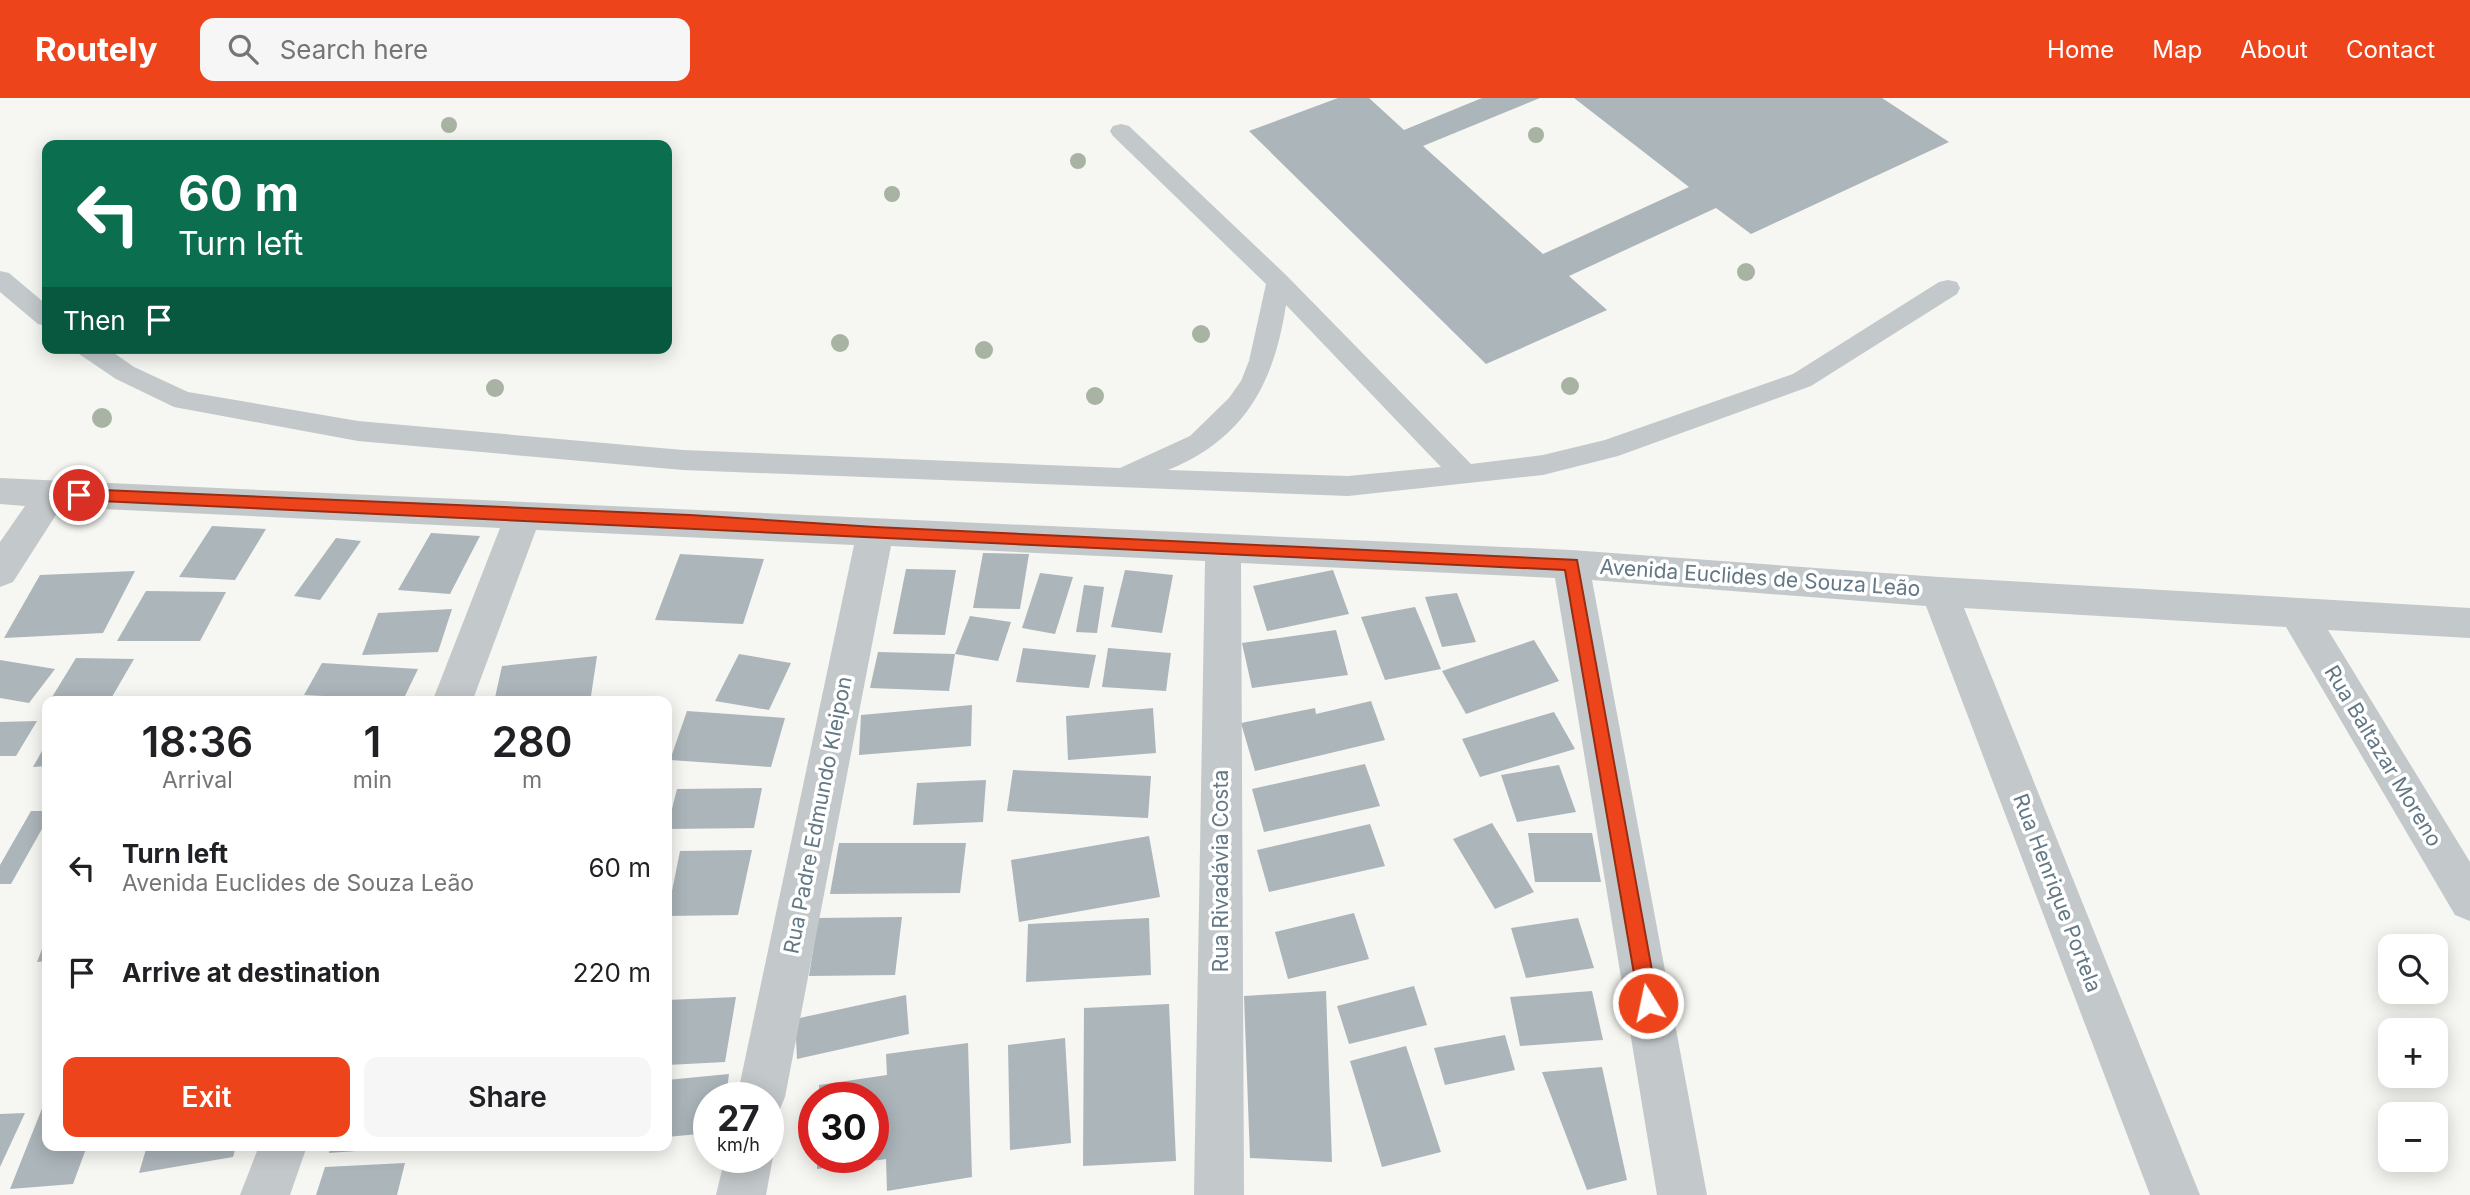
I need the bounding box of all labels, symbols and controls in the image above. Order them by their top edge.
search box [200,18,690,81]
text: Routely [35,29,158,69]
icon: search [224,30,262,68]
text: Search here [280,34,428,65]
text: Home [2047,35,2114,64]
text: Map [2152,35,2202,64]
text: About [2240,35,2308,64]
text: Contact [2346,35,2435,64]
text: 60 m [178,164,299,223]
icon: left [63,168,154,259]
text: Turn left [178,224,303,263]
icon: arrive [140,301,178,339]
text: Then [63,305,126,336]
pin [49,465,109,525]
icon: arrive [60,476,98,514]
street label: Avenida Euclides de Souza Leão [1599,554,1921,601]
street label: Rua Baltazar Moreno [2319,661,2447,851]
street label: Rua Padre Edmundo Kleipon [778,674,857,956]
text: 18:36 [142,716,253,767]
text: 1 [364,716,381,767]
text: 280 [492,716,572,767]
text: Arrival [162,766,233,794]
text: min [353,766,392,794]
text: m [522,766,542,794]
street label: Rua Rivadávia Costa [1208,770,1233,972]
street label: Rua Henrique Portela [2008,790,2107,996]
text: Turn left [122,838,228,869]
icon: left [63,849,101,887]
text: 60 m [588,852,651,883]
text: Avenida Euclides de Souza Leão [122,869,474,897]
map controls [2378,934,2448,1172]
button: search [2378,934,2448,1004]
icon: arrive [63,954,101,992]
text: Arrive at destination [122,957,381,988]
text: 220 m [573,957,651,988]
position arrow [1611,966,1685,1040]
button: + [2378,1018,2448,1088]
button: Exit [63,1057,350,1137]
button: Share [364,1057,651,1137]
speed limit sign: 30 [798,1082,889,1173]
text: 27 [717,1097,760,1139]
button: − [2378,1102,2448,1172]
text: km/h [717,1134,760,1155]

